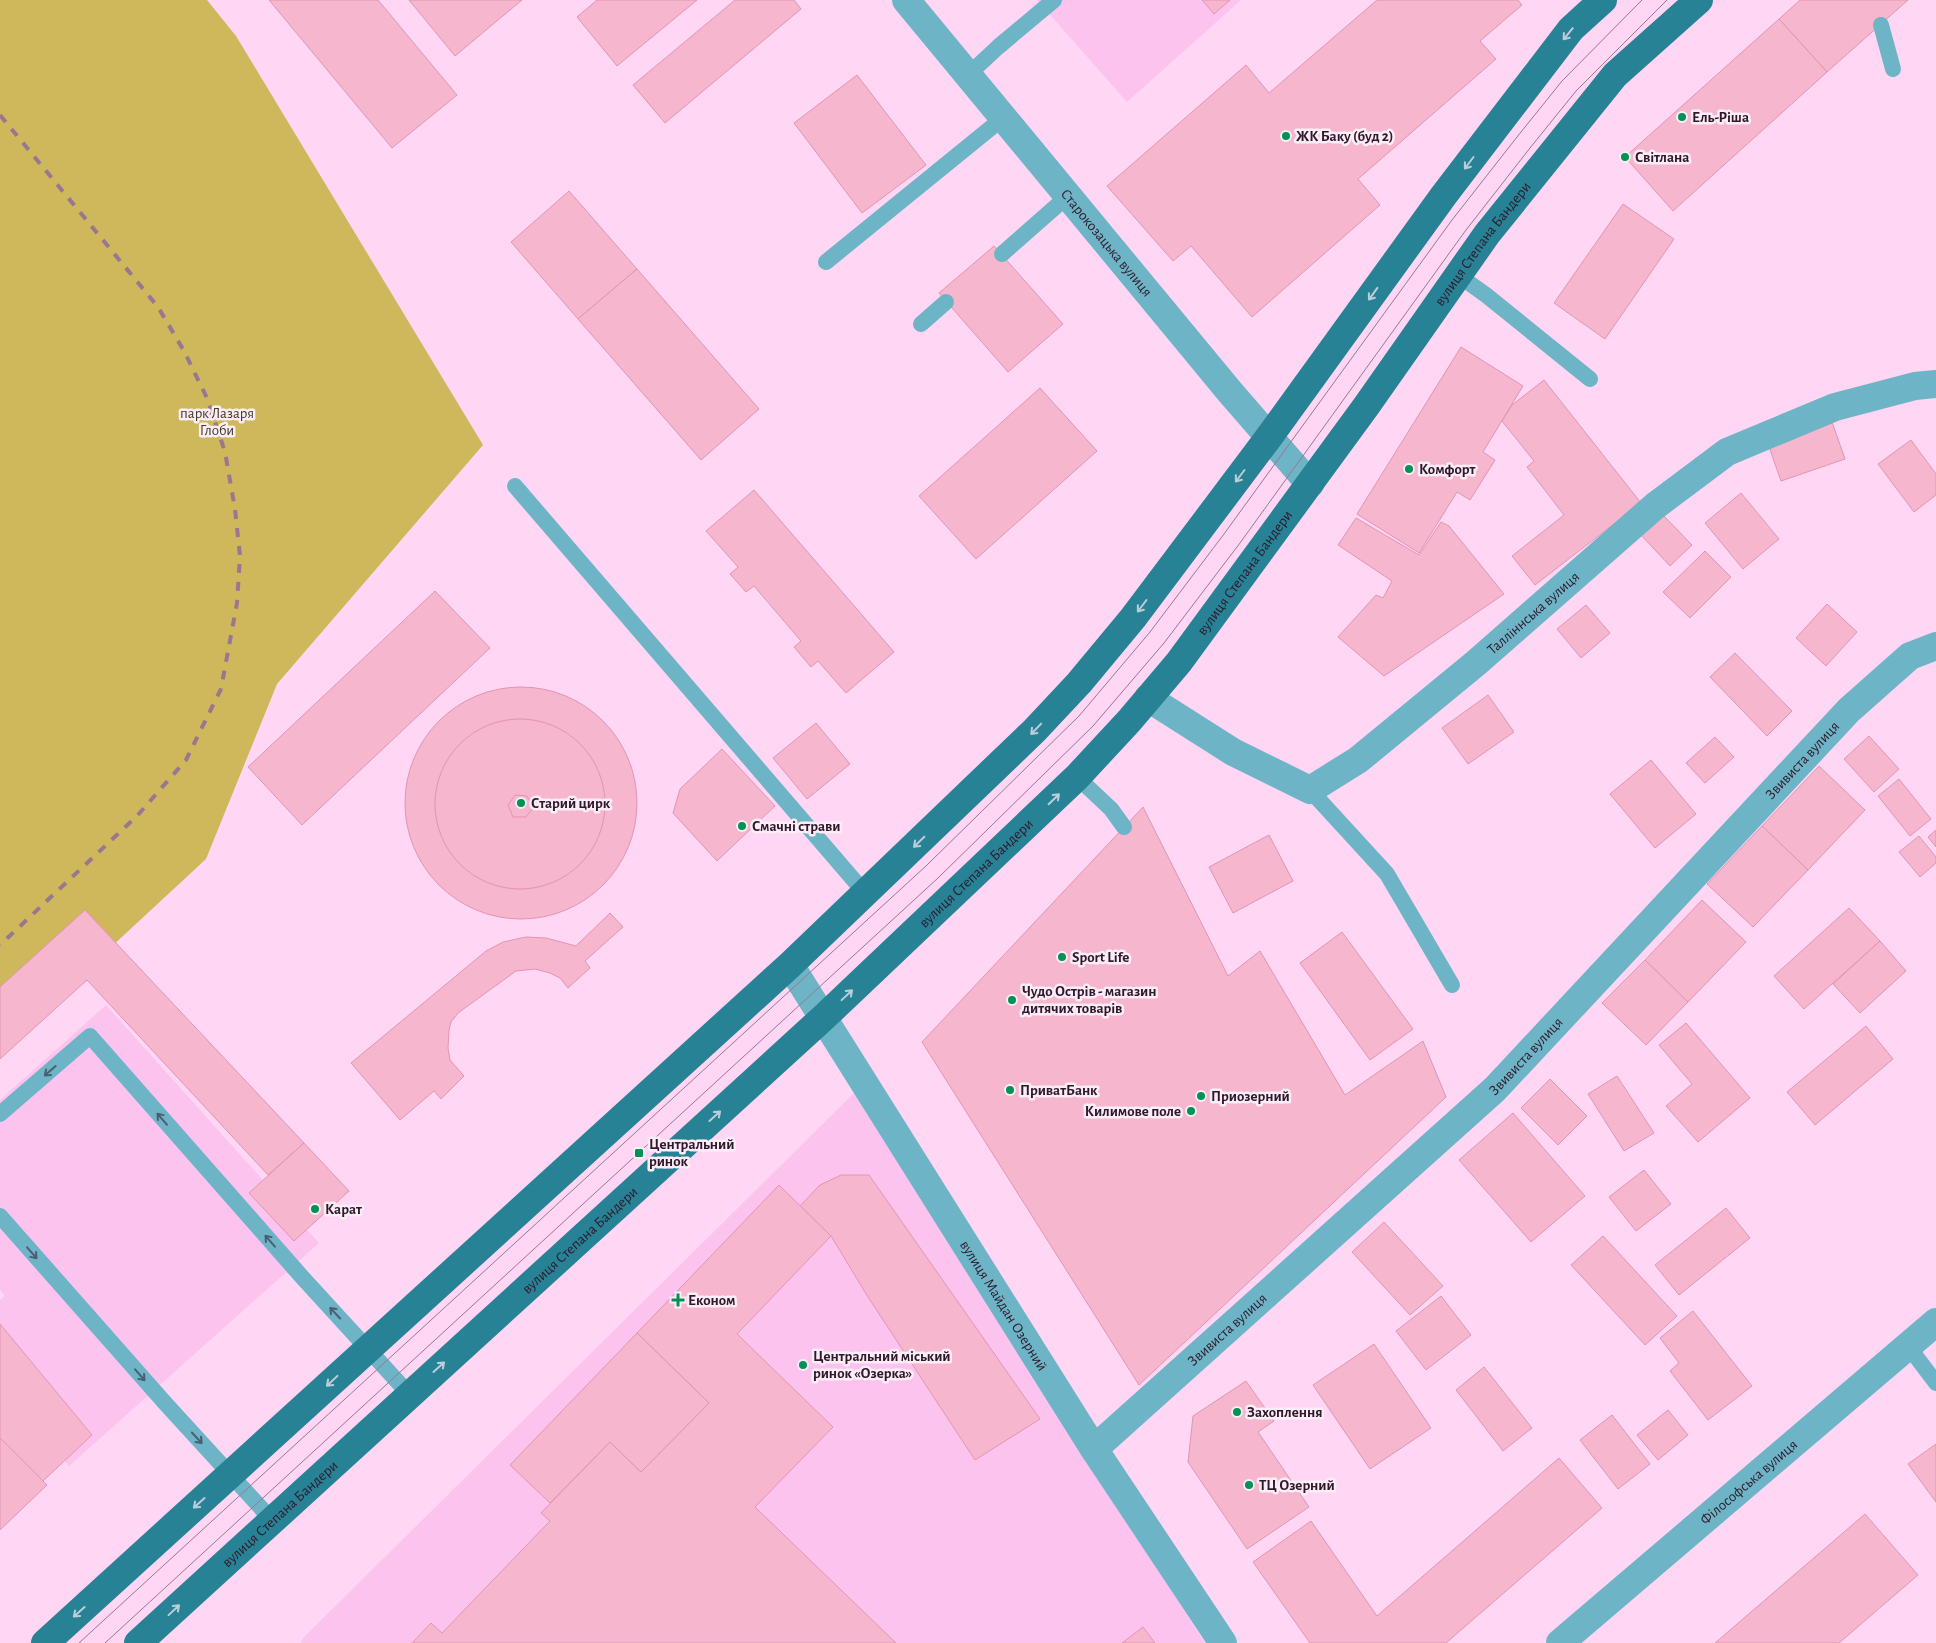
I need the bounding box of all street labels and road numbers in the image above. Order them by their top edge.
street label: вулиця Степана Бандери [1432,179,1533,309]
street label: Старокозацька вулиця [1058,186,1155,299]
street label: вулиця Степана Бандери [1194,507,1295,638]
street label: Талліннська вулиця [1484,569,1582,657]
street label: Звивиста вулиця [1762,718,1842,802]
street label: вулиця Степана Бандери [916,816,1036,930]
street label: Звивиста вулиця [1486,1014,1566,1098]
street label: вулиця Степана Бандери [519,1184,640,1296]
street label: вулиця Майдан Озерний [957,1238,1050,1373]
street label: Звивиста вулиця [1185,1290,1270,1369]
street label: Філософська вулиця [1697,1437,1800,1527]
street label: вулиця Степана Бандери [219,1457,341,1570]

